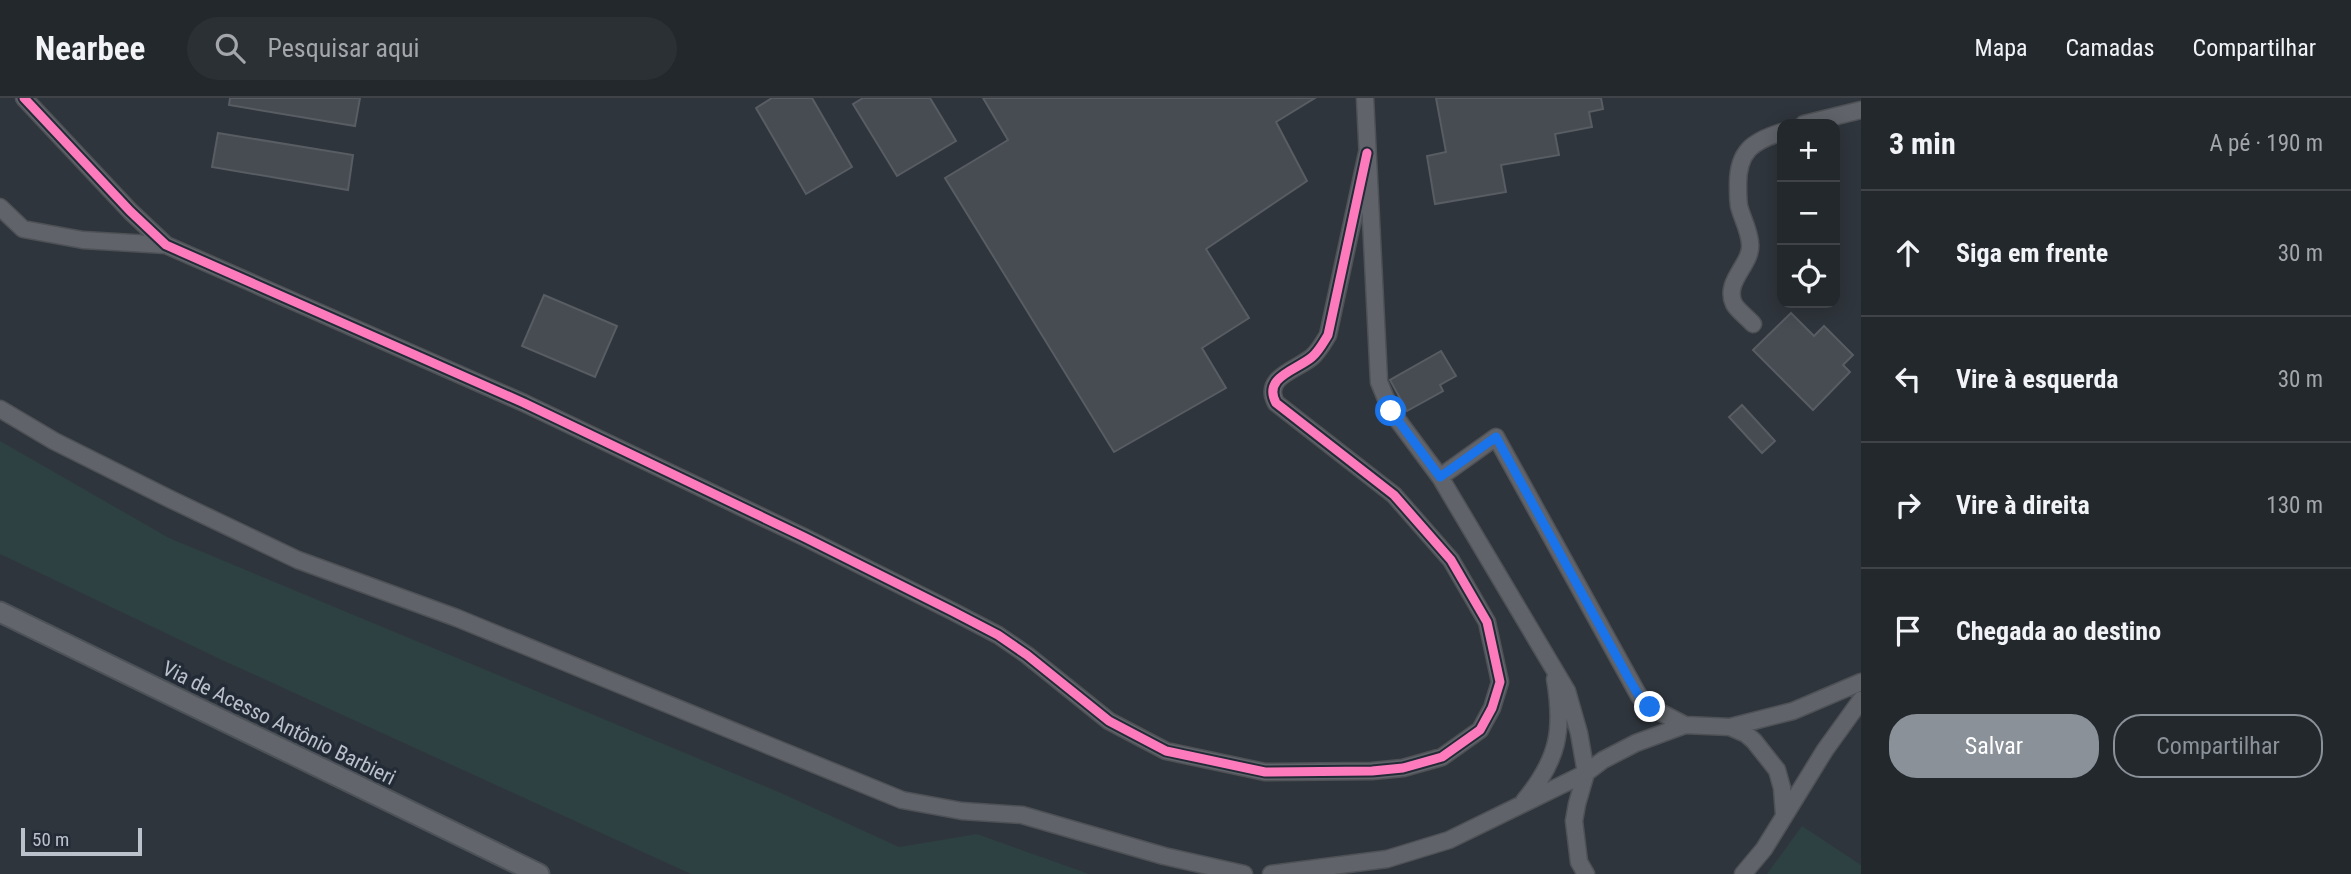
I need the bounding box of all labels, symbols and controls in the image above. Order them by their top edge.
search box [187,17,677,80]
text: Nearbee [35,29,145,68]
icon: search [211,29,249,67]
text: Pesquisar aqui [267,33,419,63]
text: Mapa [1975,34,2028,62]
text: Camadas [2066,34,2155,62]
text: Compartilhar [2193,34,2316,62]
map controls [1777,119,1840,308]
button: + [1777,119,1840,182]
text: 3 min [1889,126,1956,161]
text: A pé · 190 m [2210,130,2323,157]
button: − [1777,182,1840,245]
icon: ahead [1889,234,1927,272]
text: Siga em frente [1956,238,2108,268]
text: 30 m [2278,240,2323,267]
button: locate [1777,245,1840,308]
icon: left [1889,360,1927,398]
text: Vire à esquerda [1956,364,2119,394]
text: 30 m [2278,366,2323,393]
route start [1375,395,1406,426]
icon: right [1889,486,1927,524]
text: Vire à direita [1956,490,2090,520]
text: 130 m [2266,492,2323,519]
icon: arrive [1889,612,1927,650]
text: Chegada ao destino [1956,616,2161,646]
street label: Via de Acesso Antônio Barbieri [159,656,399,790]
route end [1634,691,1665,722]
button: Salvar [1889,714,2099,778]
button: Compartilhar [2113,714,2323,778]
scale bar [21,825,142,857]
text: 50 m [32,828,69,851]

